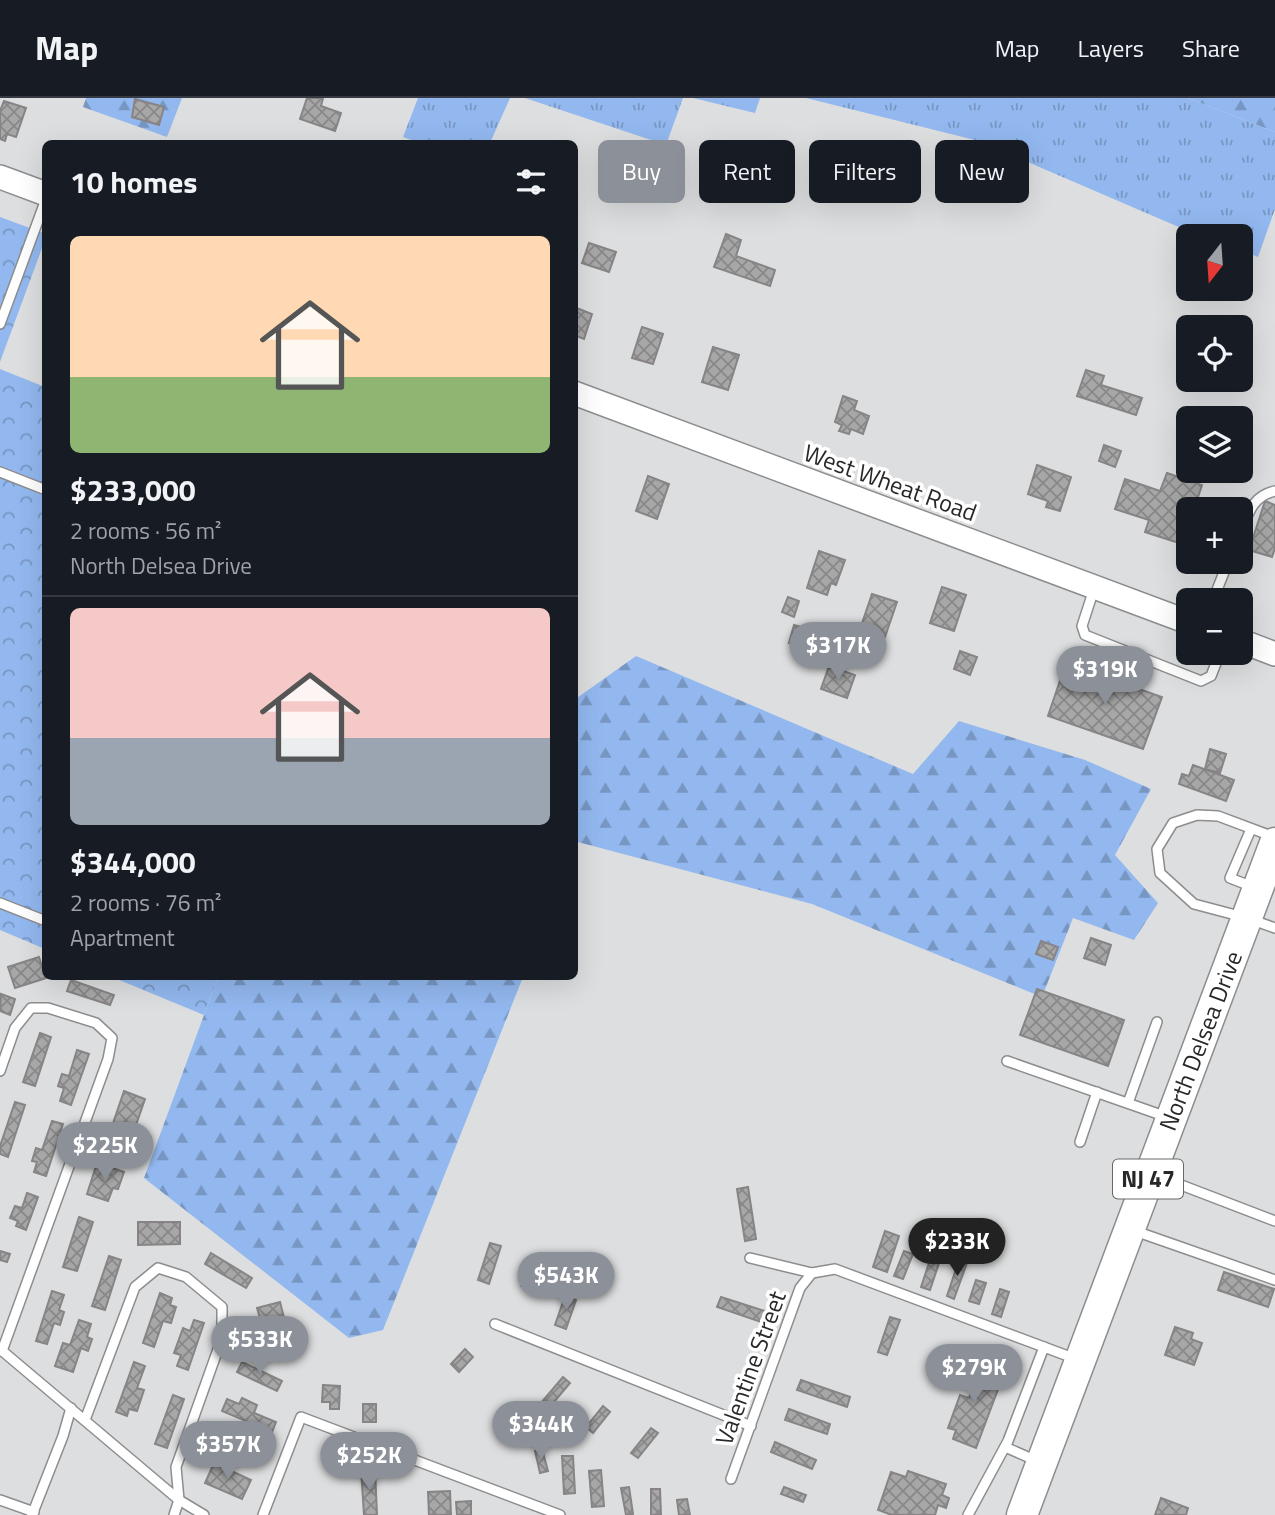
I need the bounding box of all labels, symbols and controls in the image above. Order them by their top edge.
text: Map [35,23,98,73]
text: Map [995,30,1040,66]
text: Layers [1078,30,1144,66]
text: Share [1182,30,1240,66]
chip: Buy [598,140,685,203]
chip: Rent [699,140,795,203]
chip: Filters [809,140,921,203]
chip: New [935,140,1029,203]
text: 10 homes [70,159,197,205]
icon: filters [512,163,550,201]
north arrow [1176,224,1253,301]
map controls [1176,224,1253,665]
icon: home [247,282,373,408]
button: locate [1176,315,1253,392]
button: layers [1176,406,1253,483]
street label: West Wheat Road [799,434,982,530]
text: $233,000 [70,467,196,513]
button: + [1176,497,1253,574]
text: 2 rooms · 56 m² [70,513,221,548]
text: North Delsea Drive [70,548,252,583]
button: − [1176,588,1253,665]
pin: $317K [789,622,887,682]
text: $317K [805,627,871,662]
pin: $319K [1056,646,1154,706]
text: $319K [1072,651,1138,686]
icon: home [247,654,373,780]
text: $344,000 [70,839,196,885]
text: 2 rooms · 76 m² [70,885,221,920]
text: Apartment [70,920,175,955]
street label: North Delsea Drive [1149,946,1251,1136]
pin: $225K [56,1122,154,1182]
text: $225K [72,1127,138,1162]
road number: NJ 47 [1113,1160,1183,1198]
pin: $233K [908,1218,1006,1278]
text: $233K [924,1223,990,1258]
pin: $543K [517,1252,615,1312]
text: $543K [533,1257,599,1292]
street label: Valentine Street [705,1285,795,1450]
pin: $533K [211,1316,309,1376]
text: $533K [227,1321,293,1356]
pin: $279K [925,1344,1023,1404]
text: $279K [941,1349,1007,1384]
pin: $344K [492,1402,590,1461]
text: $344K [508,1406,574,1441]
pin: $357K [179,1422,277,1481]
text: $357K [195,1426,261,1461]
pin: $252K [320,1432,418,1492]
text: $252K [336,1437,402,1472]

